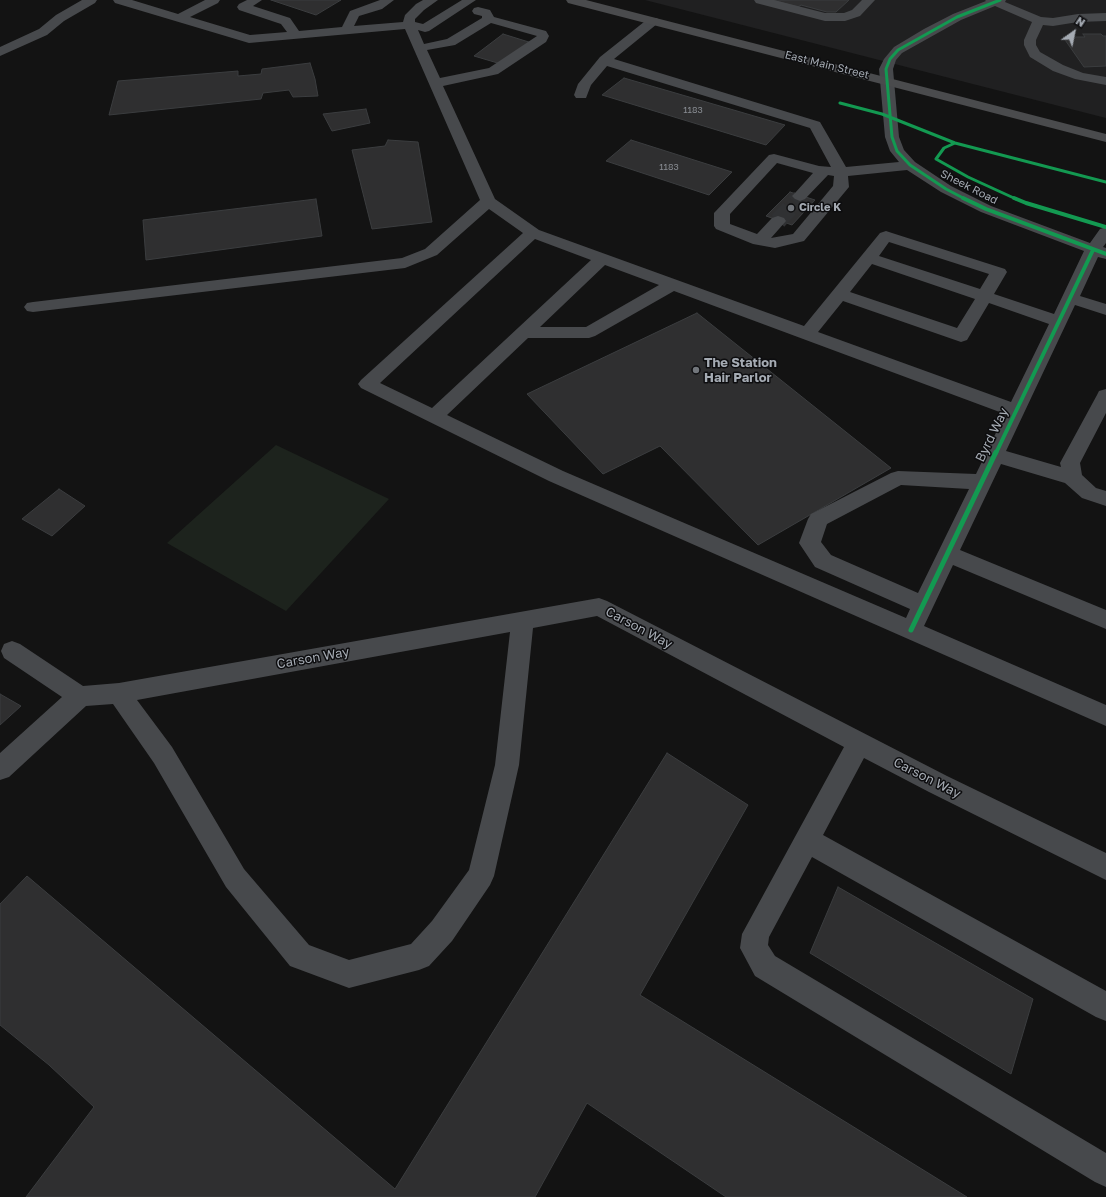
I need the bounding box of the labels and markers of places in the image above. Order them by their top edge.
place label: Circle K [799,201,841,215]
marker: Circle K [786,203,796,213]
place label: The Station Hair Parlor [704,355,777,386]
marker: The Station Hair Parlor [691,365,701,375]

